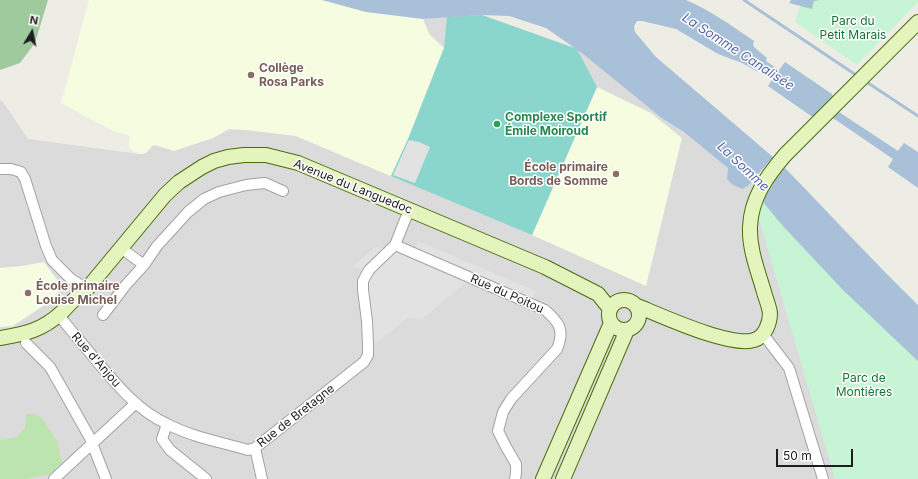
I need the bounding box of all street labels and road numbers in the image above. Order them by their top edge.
street label: Avenue du Languedoc [292,157,414,217]
street label: Rue du Poitou [468,271,546,317]
street label: Rue d'Anjou [68,330,124,390]
street label: Rue de Bretagne [254,381,338,451]

